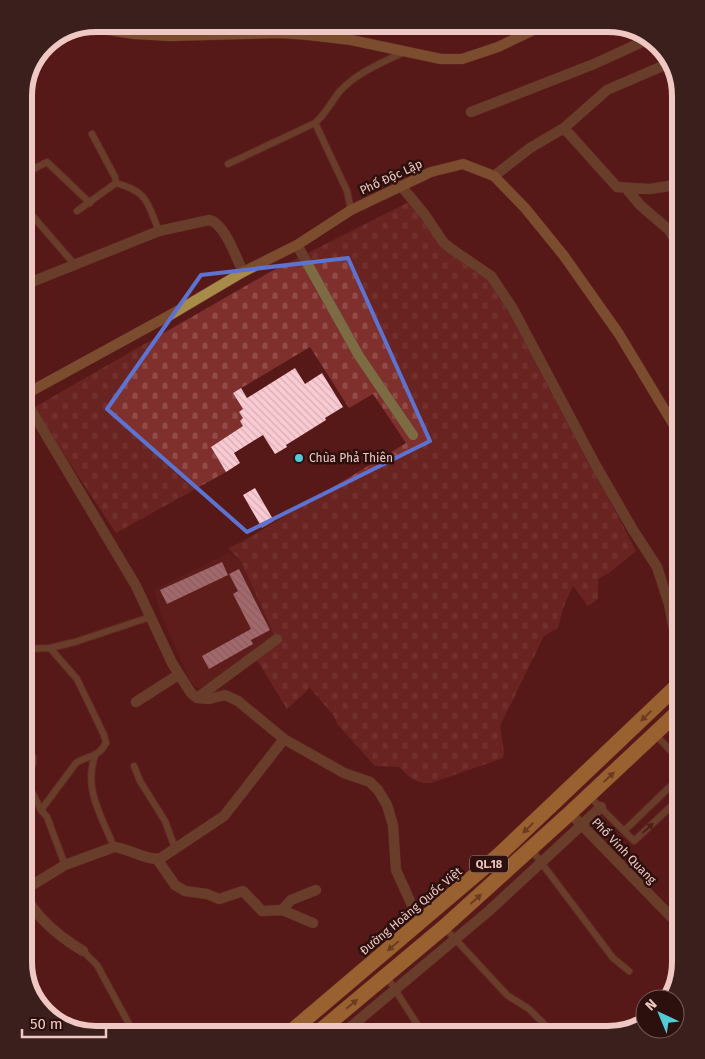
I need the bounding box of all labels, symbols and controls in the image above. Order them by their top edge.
street label: Phố Độc Lập [357,156,424,198]
place label: Chùa Phả Thiên [309,451,393,465]
marker: Chùa Phả Thiên [293,452,305,464]
one-way arrow [640,710,652,722]
one-way arrow [602,771,614,783]
street label: Phố Vinh Quang [589,814,660,887]
one-way arrow [522,822,534,834]
one-way arrow [642,822,654,834]
road number: QL.18 [470,856,508,872]
street label: Đường Hoàng Quốc Việt [357,863,465,958]
one-way arrow [469,893,482,904]
one-way arrow [387,941,400,952]
north arrow [635,989,685,1039]
text: N [642,996,661,1014]
one-way arrow [346,999,358,1010]
scale bar [22,1006,106,1038]
text: 50 m [30,1015,63,1033]

